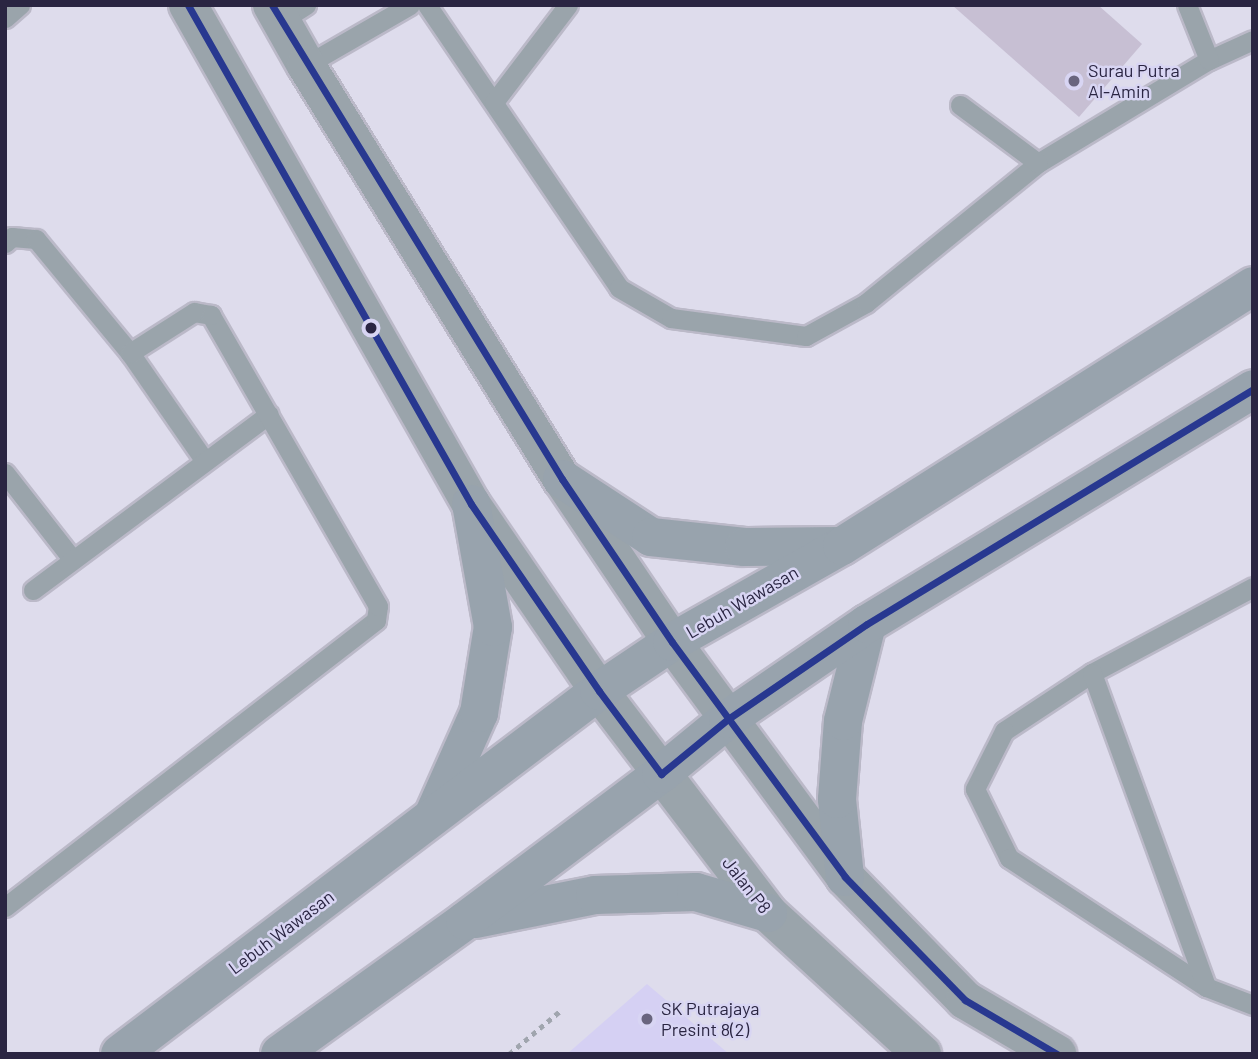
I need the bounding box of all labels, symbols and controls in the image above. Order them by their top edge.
place label: Surau Putra Al-Amin [1088,60,1180,102]
marker: Surau Putra Al-Amin [1066,73,1082,89]
unlabelled marker [364,321,378,335]
street label: Lebuh Wawasan [682,561,802,643]
street label: Jalan P8 [718,852,776,918]
street label: Lebuh Wawasan [224,885,338,979]
place label: SK Putrajaya Presint 8(2) [661,998,759,1040]
marker: SK Putrajaya Presint 8(2) [639,1011,655,1027]

